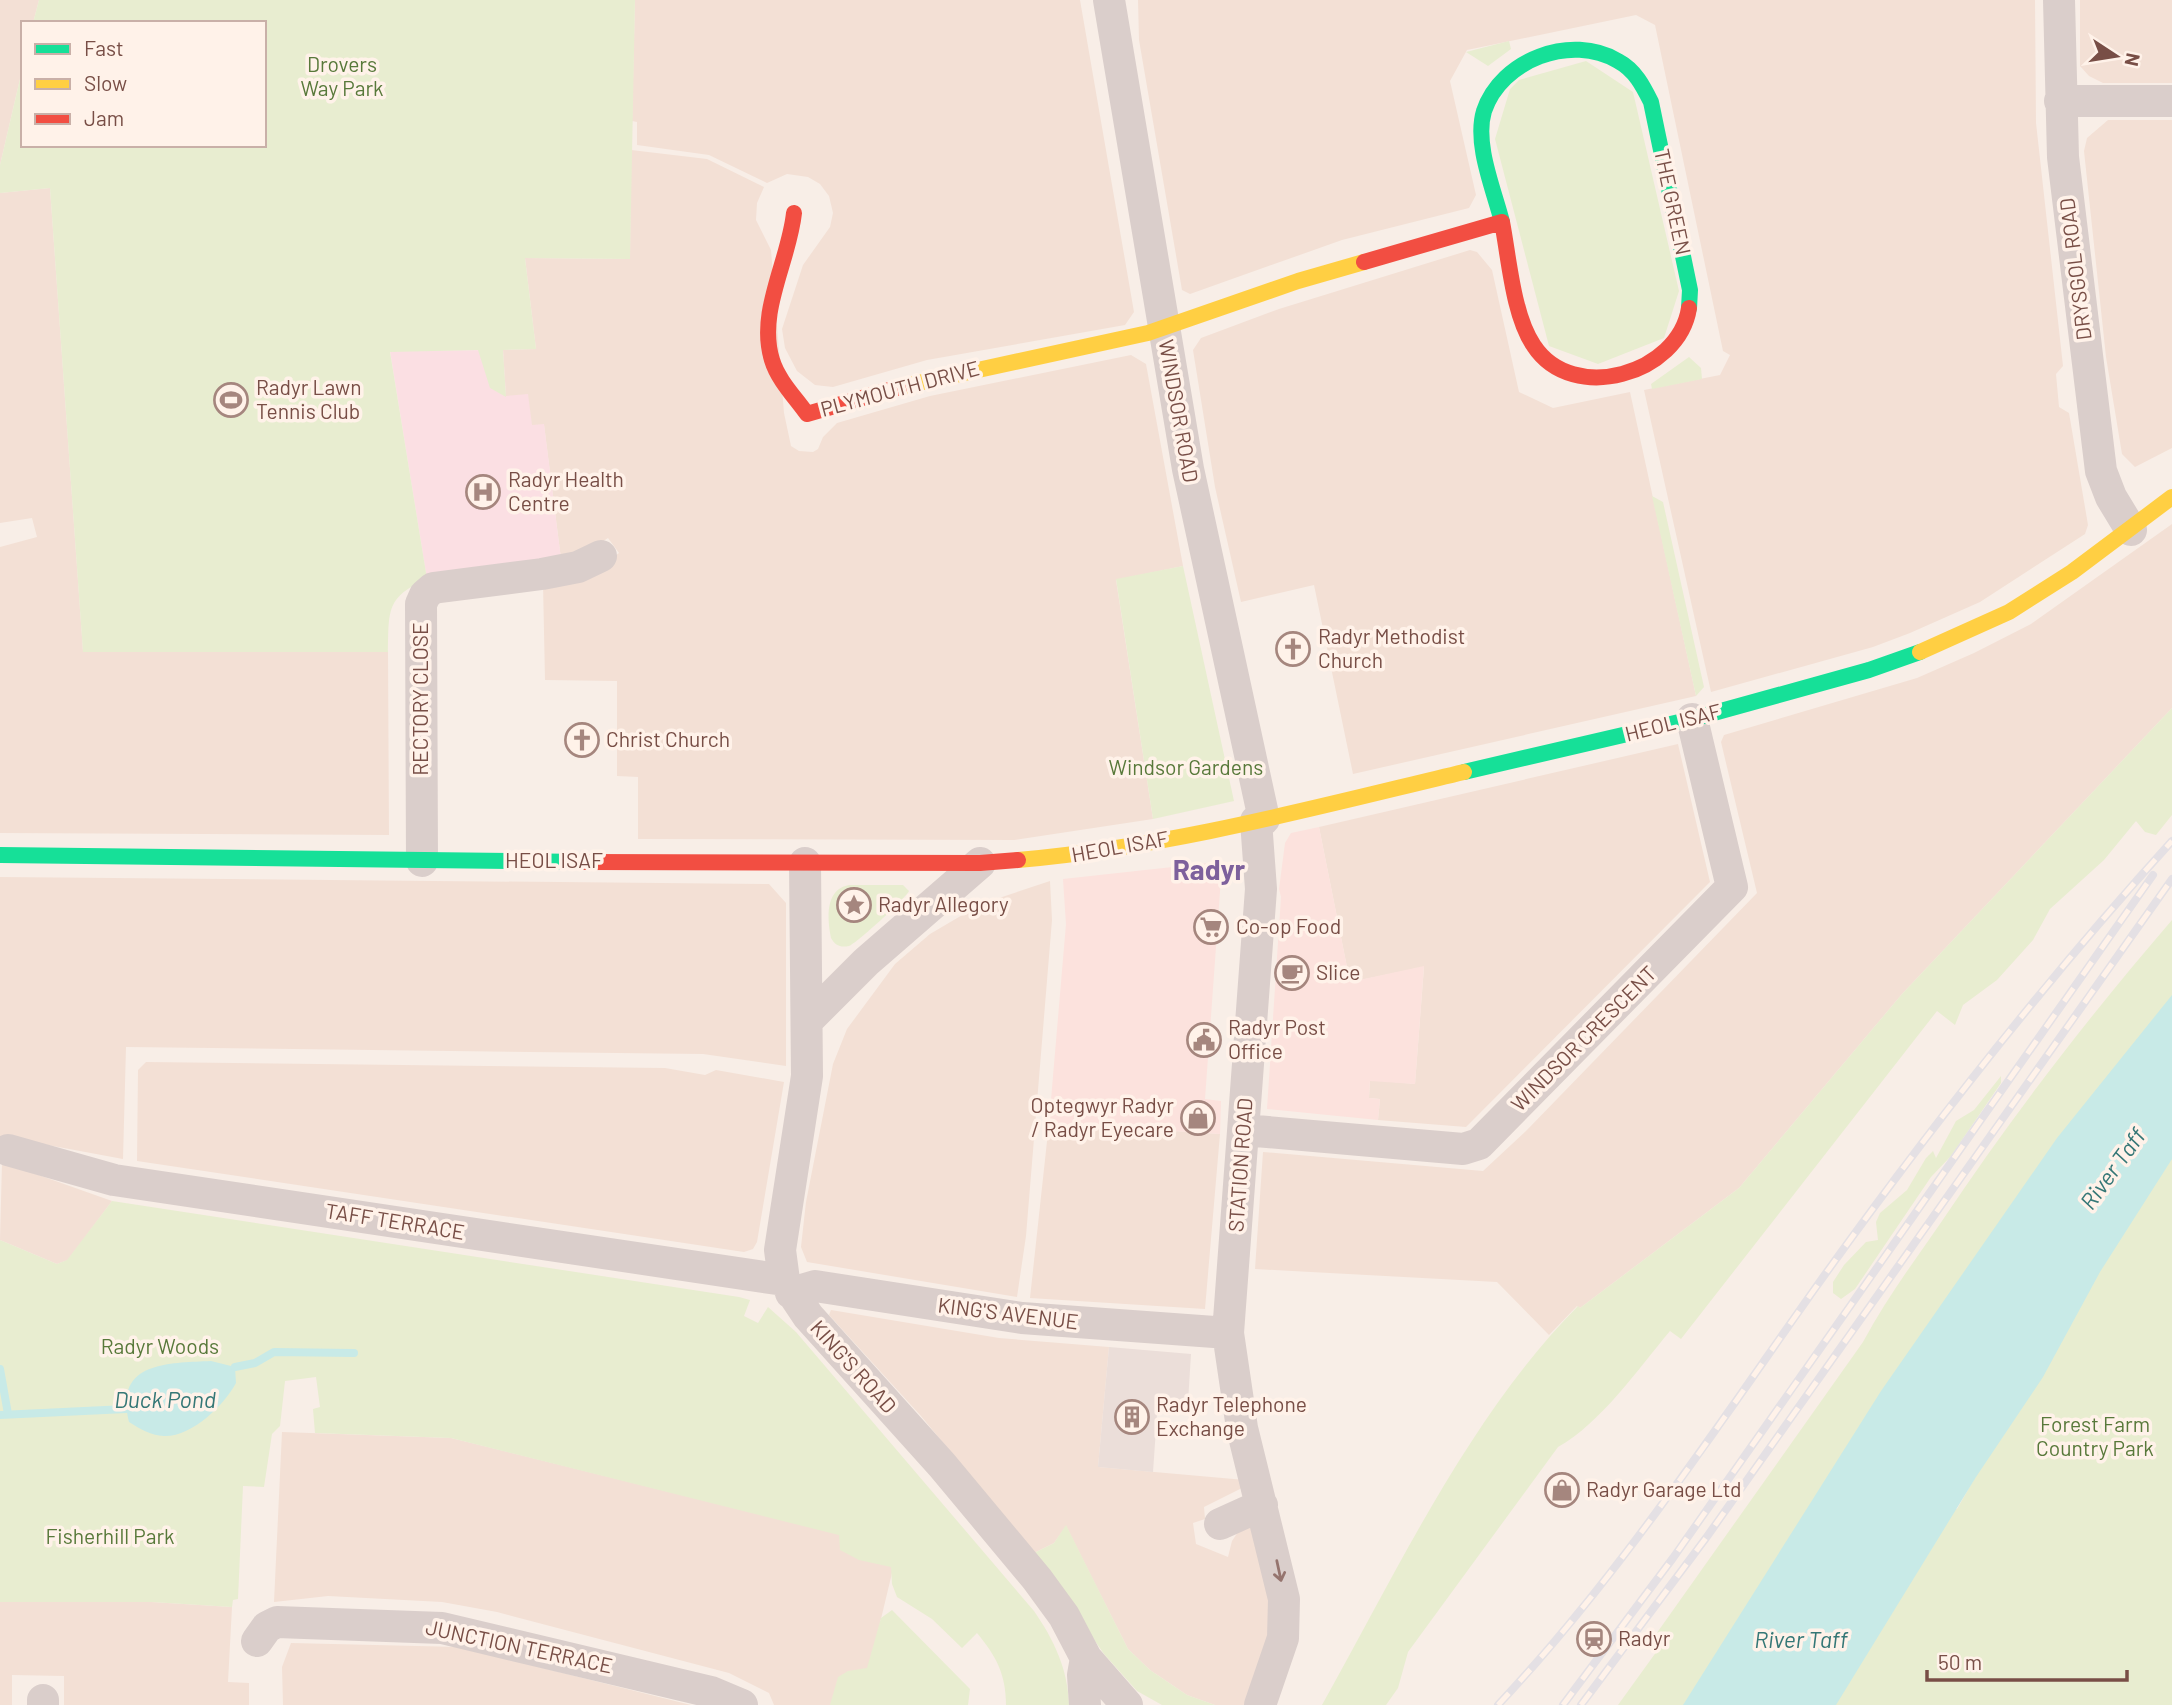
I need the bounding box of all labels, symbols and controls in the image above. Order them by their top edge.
legend [21,21,266,147]
north arrow [2081,21,2151,91]
text: Fast [84,35,124,60]
park label: Drovers Way Park [300,51,384,100]
text: N [2121,51,2146,68]
text: Slow [84,70,127,95]
text: Jam [84,105,124,130]
street label: THE GREEN [1650,146,1697,257]
street label: DRYSGOL ROAD [2053,197,2096,342]
street label: WINDSOR ROAD [1155,337,1204,484]
street label: PLYMOUTH DRIVE [817,354,982,421]
place label: Radyr Lawn Tennis Club [256,374,362,423]
sports icon: Radyr Lawn Tennis Club [212,381,250,419]
place label: Radyr Health Centre [508,466,624,515]
hospital icon: Radyr Health Centre [464,473,502,511]
street label: RECTORY CLOSE [407,622,432,776]
place label: Radyr Methodist Church [1318,623,1465,672]
church icon: Radyr Methodist Church [1274,630,1312,668]
street label: HEOL ISAF [1622,698,1723,746]
church icon: Christ Church [563,721,601,759]
place label: Christ Church [606,726,730,751]
park label: Windsor Gardens [1109,754,1263,779]
street label: HEOL ISAF [1069,825,1170,866]
street label: HEOL ISAF [505,847,603,872]
district label: Radyr [1173,852,1246,886]
place icon: Radyr Allegory [835,886,873,924]
place label: Radyr Allegory [878,891,1009,916]
supermarket icon: Co-op Food [1192,908,1230,946]
place label: Co-op Food [1236,913,1341,938]
cafe icon: Slice [1273,954,1311,992]
place label: Slice [1316,959,1361,984]
street label: WINDSOR CRESCENT [1505,960,1661,1116]
place label: Radyr Post Office [1228,1014,1326,1063]
public building icon: Radyr Post Office [1185,1021,1223,1059]
place label: Optegwyr Radyr / Radyr Eyecare [1031,1092,1174,1141]
street label: STATION ROAD [1222,1097,1257,1233]
shop icon: Optegwyr Radyr / Radyr Eyecare [1179,1099,1217,1137]
water label: River Taff [2073,1122,2152,1214]
street label: TAFF TERRACE [324,1197,467,1244]
street label: KING'S AVENUE [936,1291,1080,1334]
street label: KING'S ROAD [806,1314,902,1418]
park label: Radyr Woods [101,1333,219,1358]
water label: Duck Pond [114,1385,216,1413]
place label: Radyr Telephone Exchange [1156,1391,1307,1440]
building icon: Radyr Telephone Exchange [1113,1398,1151,1436]
park label: Forest Farm Country Park [2036,1411,2154,1460]
shop icon: Radyr Garage Ltd [1543,1471,1581,1509]
place label: Radyr Garage Ltd [1586,1476,1741,1501]
park label: Fisherhill Park [45,1523,175,1548]
one-way arrow [1272,1559,1286,1582]
street label: JUNCTION TERRACE [424,1614,615,1678]
station icon: Radyr [1575,1620,1613,1658]
place label: Radyr [1618,1625,1671,1650]
water label: River Taff [1754,1625,1849,1653]
scale bar [1927,1638,2126,1682]
text: 50 m [1938,1649,1982,1674]

